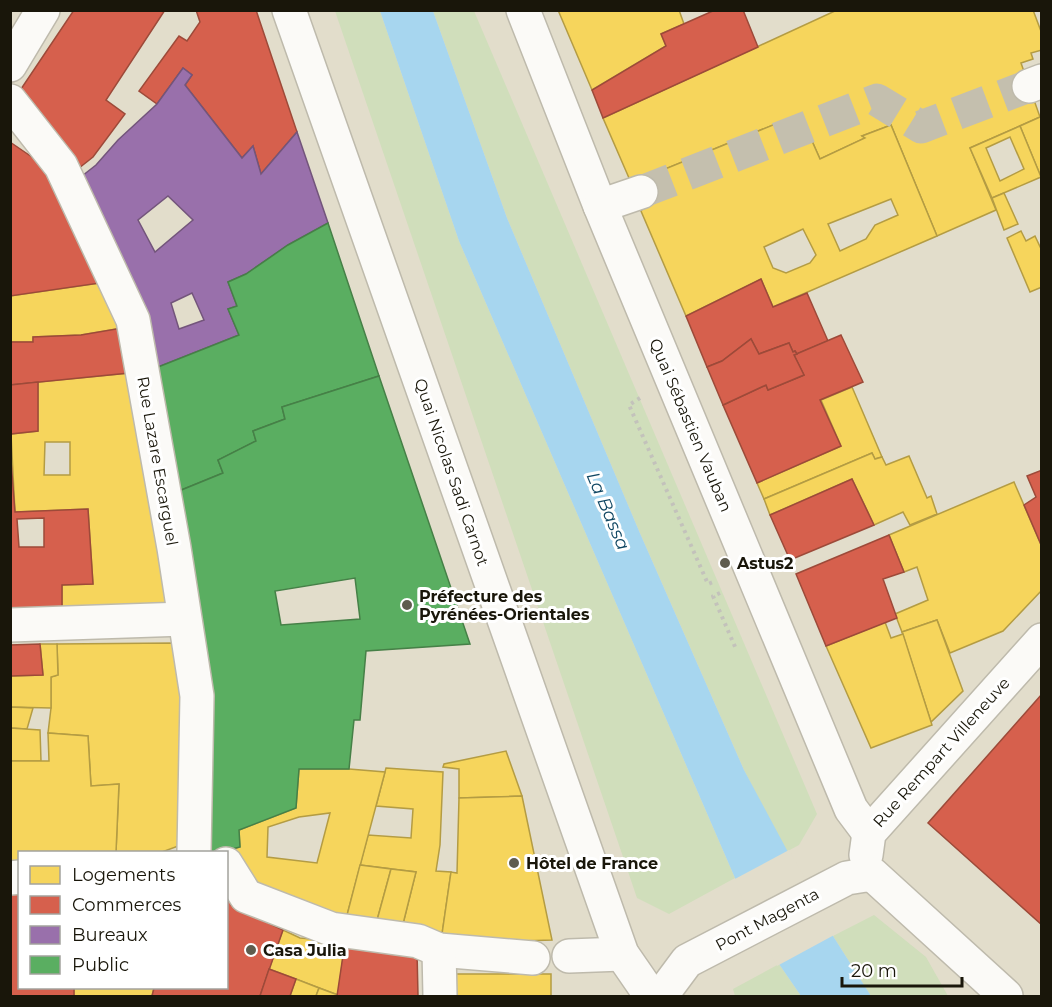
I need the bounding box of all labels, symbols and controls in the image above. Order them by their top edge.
street label: Quai Sébastien Vauban [645,336,736,515]
street label: Rue Lazare Escarguel [133,375,182,547]
street label: Quai Nicolas Sadi Carnot [410,376,493,569]
water label: La Bassa [582,469,634,553]
place label: Astus2 [736,554,793,573]
marker: Astus2 [718,556,732,570]
place label: Préfecture des Pyrénées-Orientales [419,587,590,624]
marker: Préfecture des Pyrénées-Orientales [400,598,414,612]
street label: Rue Rempart Villeneuve [869,674,1014,831]
legend [18,851,228,989]
place label: Hôtel de France [526,854,658,873]
marker: Hôtel de France [507,856,521,870]
text: Logements [72,864,175,886]
street label: Pont Magenta [712,884,822,955]
text: Commerces [72,894,182,916]
text: Bureaux [72,924,148,946]
place label: Casa Julia [263,941,347,960]
marker: Casa Julia [244,943,258,957]
scale bar [842,950,962,988]
text: Public [72,954,129,976]
text: 20 m [851,960,897,982]

